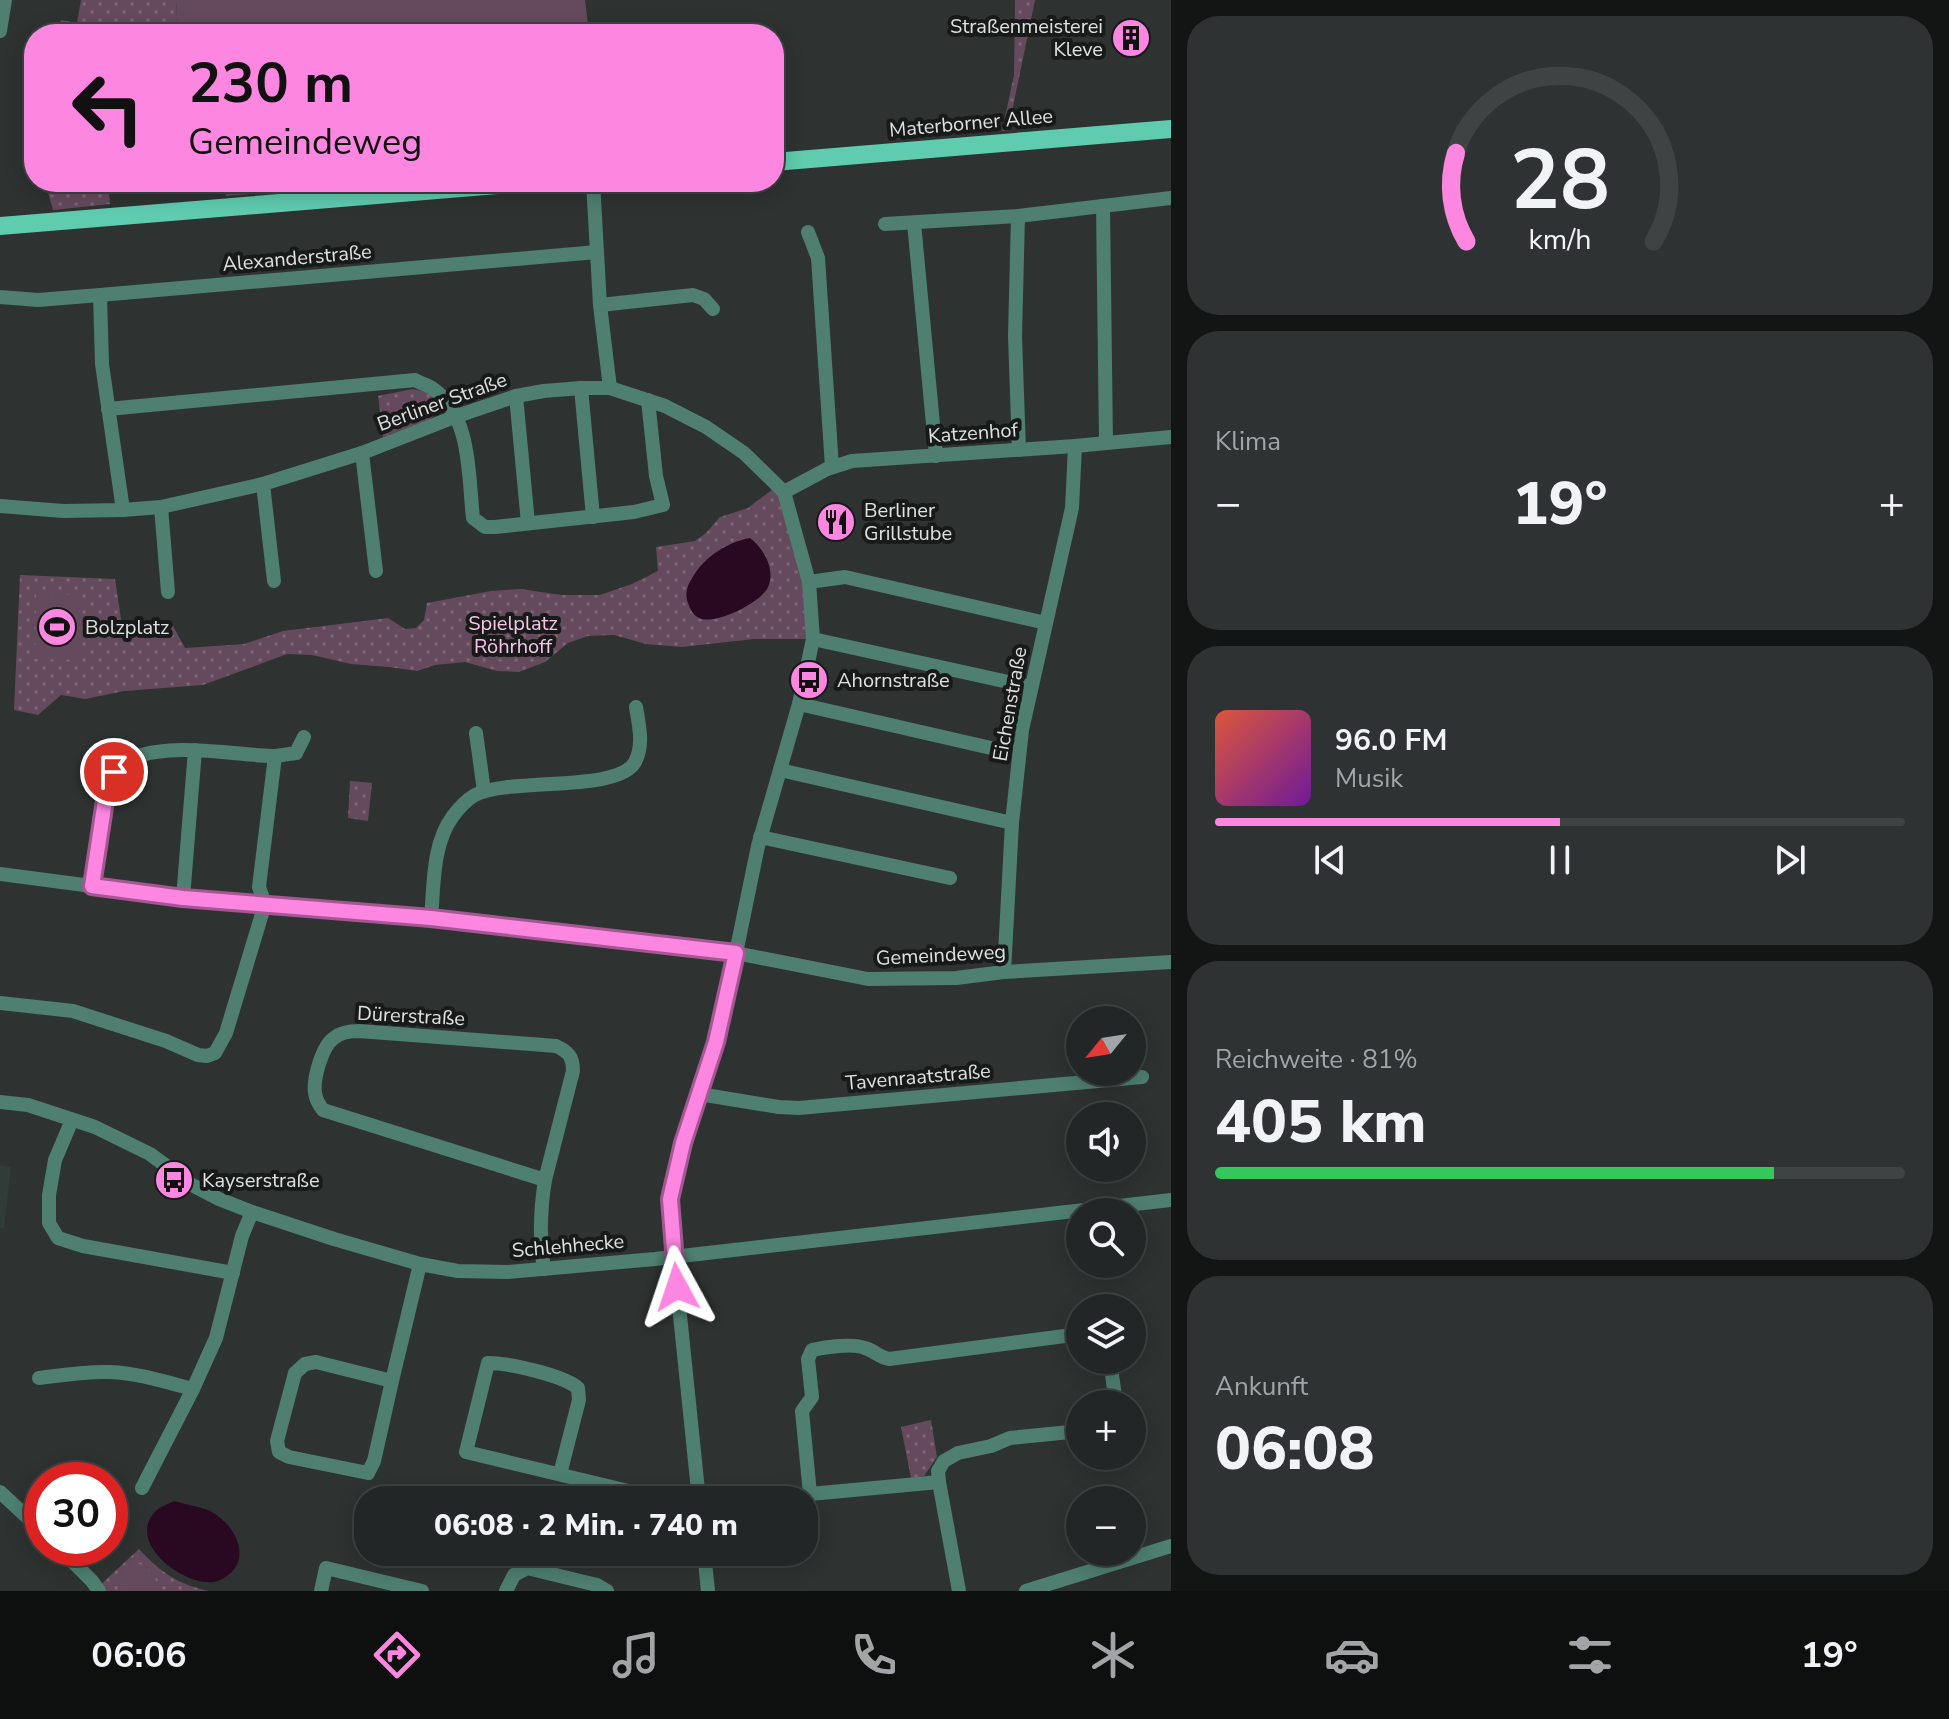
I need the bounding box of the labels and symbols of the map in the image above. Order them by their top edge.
place label: Straßenmeisterei Kleve [950,13,1103,63]
building icon: Straßenmeisterei Kleve [1110,17,1152,59]
street label: Materborner Allee [888,102,1054,144]
street label: Alexanderstraße [221,238,373,278]
street label: Berliner Straße [373,366,511,438]
street label: Katzenhof [927,416,1019,450]
place label: Berliner Grillstube [864,497,952,547]
restaurant icon: Berliner Grillstube [815,501,857,543]
sports icon: Bolzplatz [36,606,78,648]
park label: Spielplatz Röhrhoff [468,610,558,660]
place label: Bolzplatz [85,614,169,641]
street label: Eichenstraße [987,645,1033,763]
bus stop icon: Ahornstraße [788,659,830,701]
place label: Ahornstraße [837,667,950,694]
pin [80,738,148,806]
street label: Gemeindeweg [875,938,1007,972]
street label: Dürerstraße [356,1000,466,1032]
north arrow [1066,1006,1146,1086]
street label: Tavenraatstraße [844,1057,992,1097]
bus stop icon: Kayserstraße [153,1159,195,1201]
place label: Kayserstraße [202,1167,320,1194]
street label: Schlehhecke [511,1228,625,1264]
position arrow [635,1245,719,1329]
speed limit sign: 30 [24,1462,128,1566]

